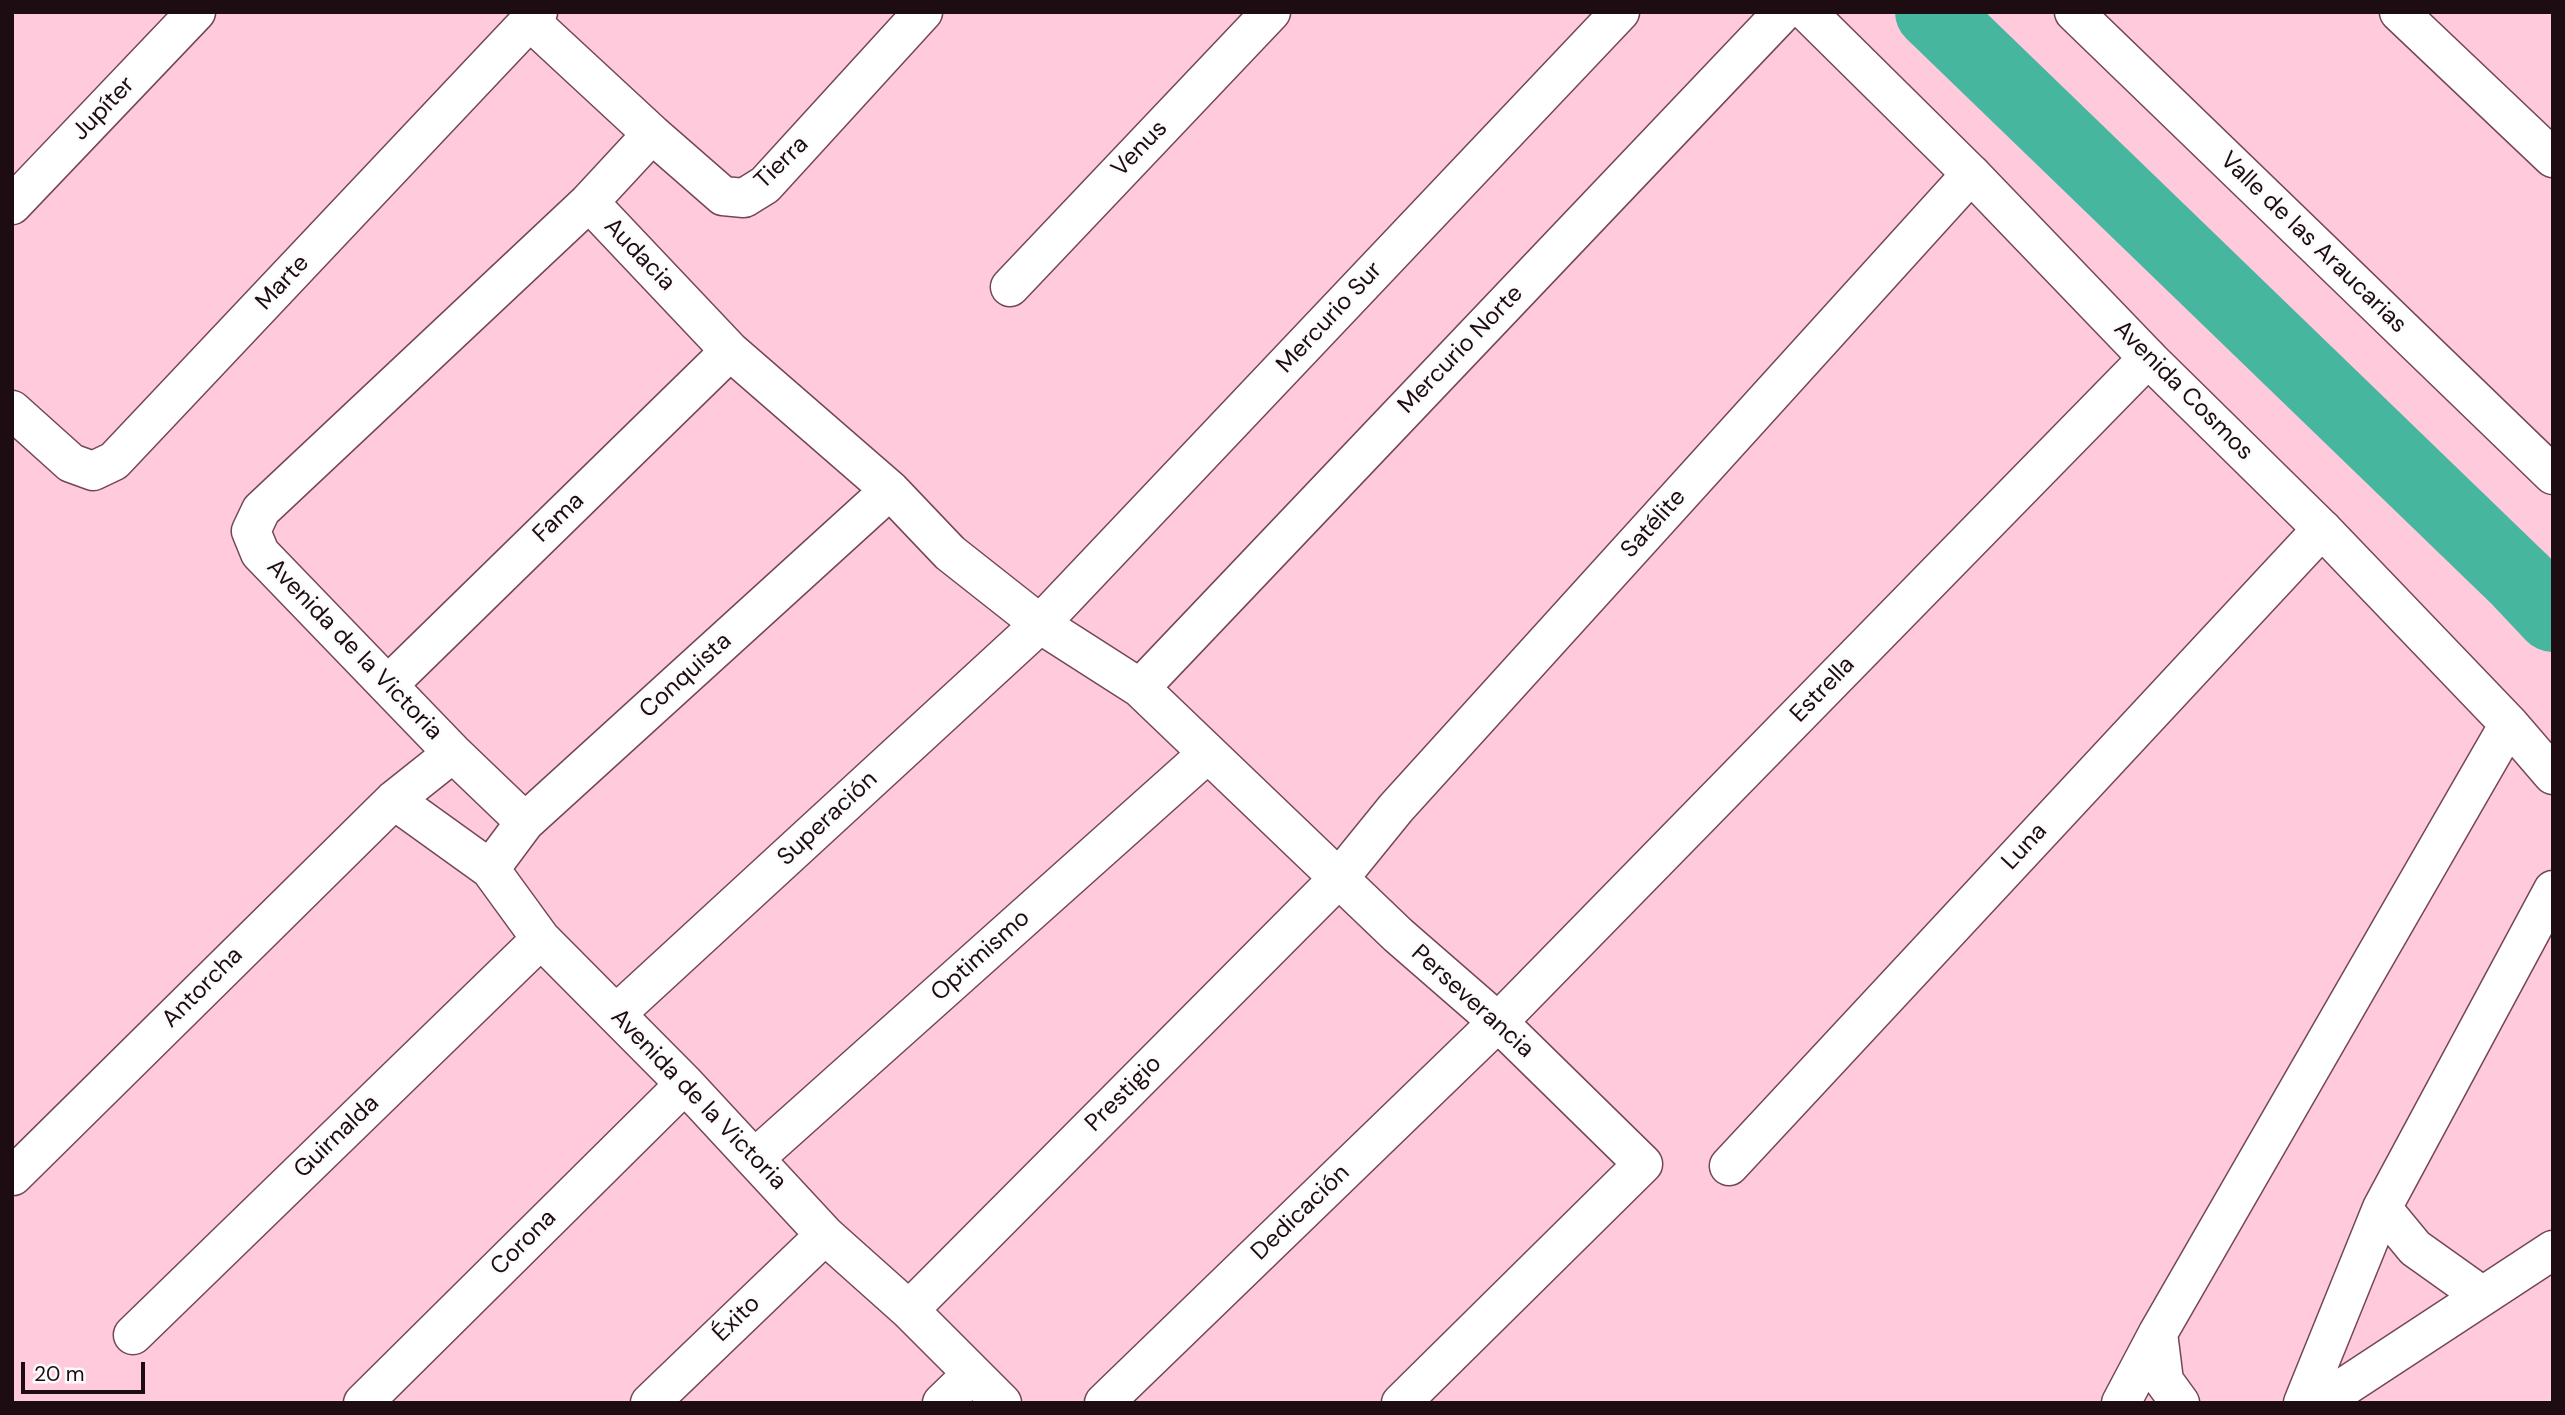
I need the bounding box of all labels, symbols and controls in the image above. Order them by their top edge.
street label: Jupíter [67,71,141,147]
street label: Venus [1106,115,1174,183]
street label: Tierra [749,131,815,195]
street label: Valle de las Araucarias [2214,146,2412,340]
street label: Audacia [597,213,681,297]
street label: Marte [250,249,316,317]
street label: Mercurio Sur [1271,256,1389,380]
street label: Mercurio Norte [1393,280,1529,420]
street label: Avenida Cosmos [2107,315,2259,467]
street label: Satélite [1615,483,1693,565]
street label: Fama [528,487,590,549]
street label: Avenida de la Victoria [260,554,448,746]
street label: Conquista [634,627,738,725]
street label: Estrella [1785,651,1861,729]
street label: Superación [772,766,884,872]
street label: Luna [1996,818,2054,876]
street label: Optimismo [926,904,1036,1008]
street label: Perseverancia [1405,939,1539,1065]
street label: Antorcha [157,942,249,1034]
street label: Avenida de la Victoria [604,1004,792,1196]
street label: Prestigio [1080,1050,1168,1138]
street label: Guirnalda [289,1090,385,1184]
street label: Dedicación [1246,1159,1356,1267]
street label: Corona [485,1204,563,1282]
street label: Éxito [707,1290,767,1348]
scale bar [24,1348,149,1392]
text: 20 m [34,1360,85,1388]

